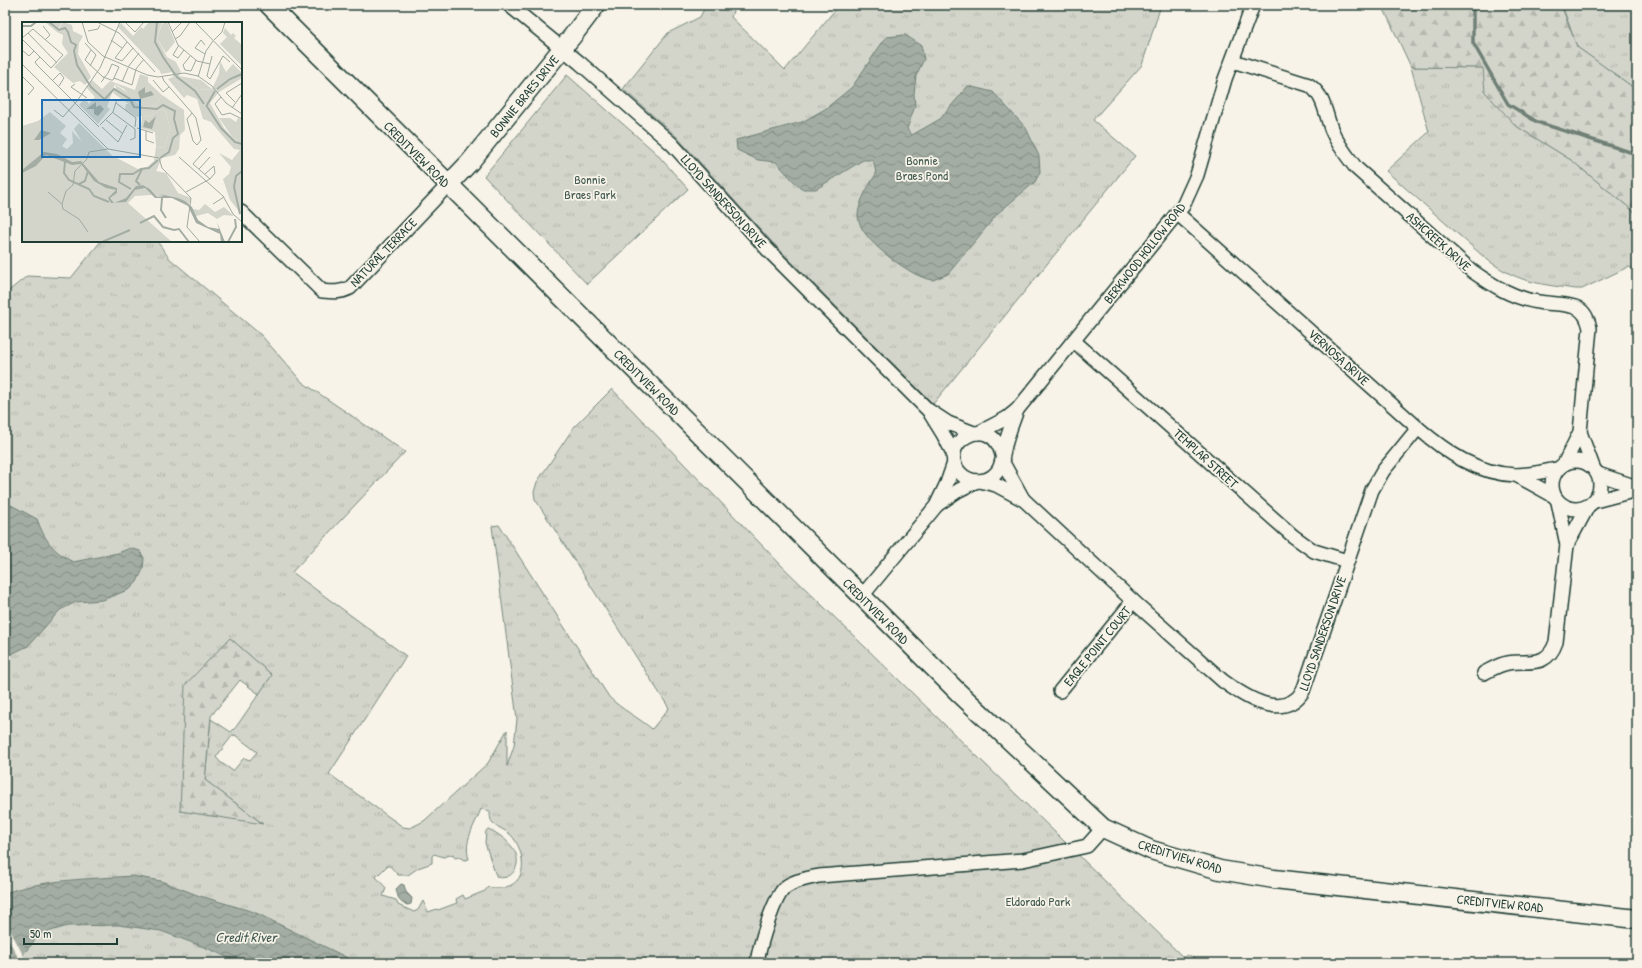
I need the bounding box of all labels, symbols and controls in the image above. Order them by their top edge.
inset map [22,22,242,242]
street label: BONNIE BRAES DRIVE [485,51,563,141]
street label: CREDITVIEW ROAD [380,117,455,192]
street label: LLOYD SANDERSON DRIVE [677,150,771,252]
park label: Bonnie Braes Pond [896,151,948,184]
park label: Bonnie Braes Park [564,170,616,203]
street label: BERKWOOD HOLLOW ROAD [1099,198,1190,307]
street label: ASHCREEK DRIVE [1403,207,1475,275]
street label: NATURAL TERRACE [345,213,421,290]
street label: VERNOSA DRIVE [1305,325,1374,389]
street label: CREDITVIEW ROAD [610,345,685,420]
street label: TEMPLAR STREET [1170,424,1243,493]
street label: LLOYD SANDERSON DRIVE [1294,573,1350,693]
street label: CREDITVIEW ROAD [839,574,914,649]
street label: EAGLE POINT COURT [1059,602,1135,690]
street label: CREDITVIEW ROAD [1136,835,1225,878]
street label: CREDITVIEW ROAD [1456,890,1545,917]
park label: Eldorado Park [1006,892,1071,910]
scale bar [24,920,117,946]
text: 50 m [30,925,51,942]
water label: Credit River [215,927,278,946]

